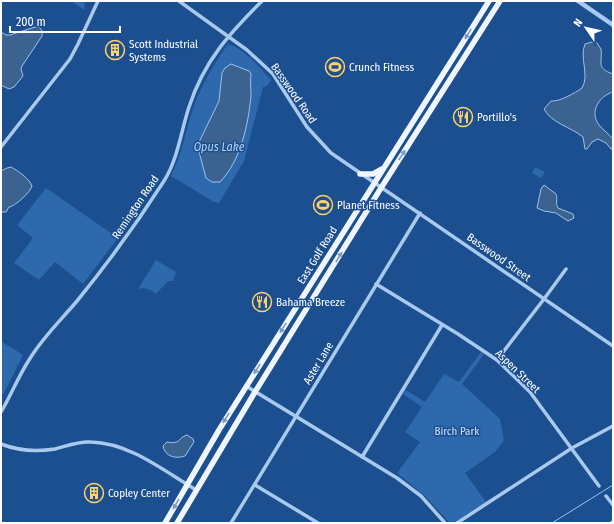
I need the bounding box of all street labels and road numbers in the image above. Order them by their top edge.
street label: Basswood Road [268,61,319,126]
street label: Remington Road [109,173,161,242]
street label: East Golf Road [295,224,340,286]
street label: Basswood Street [464,231,533,284]
street label: Aster Lane [301,340,336,387]
street label: Aspen Street [493,347,543,396]

